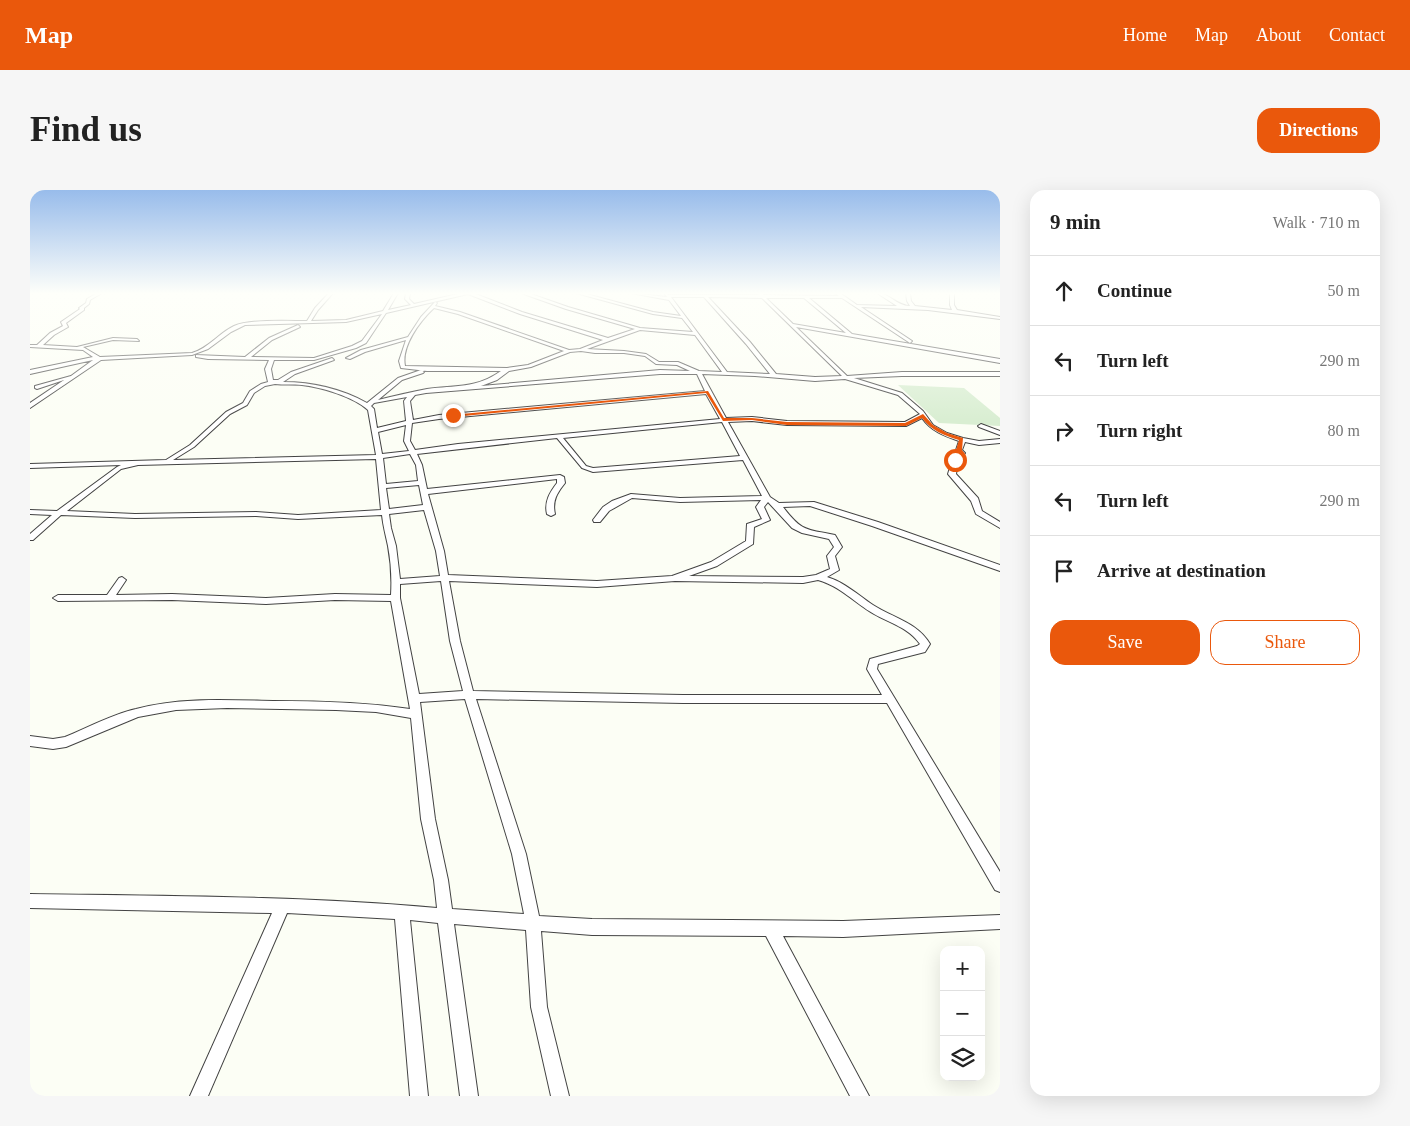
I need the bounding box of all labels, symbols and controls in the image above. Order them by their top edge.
text: Map [25,22,73,48]
text: Home [1123,25,1167,45]
text: Map [1195,25,1228,45]
text: About [1256,25,1301,45]
text: Contact [1329,25,1385,45]
button: Directions [1257,108,1380,153]
text: Find us [30,110,142,149]
text: 9 min [1050,210,1101,234]
text: Walk · 710 m [1273,214,1360,231]
icon: ahead [1050,277,1078,305]
text: Continue [1097,280,1172,301]
text: 50 m [1328,282,1360,299]
icon: left [1050,347,1078,375]
text: Turn left [1097,350,1169,371]
text: 290 m [1320,352,1360,369]
route end [442,404,465,427]
icon: right [1050,417,1078,445]
text: Turn right [1097,420,1182,441]
text: 80 m [1328,422,1360,439]
route start [944,449,967,472]
icon: left [1050,487,1078,515]
text: Turn left [1097,490,1169,511]
text: 290 m [1320,492,1360,509]
icon: arrive [1050,557,1078,585]
text: Arrive at destination [1097,560,1266,581]
button: Save [1050,620,1200,665]
button: Share [1210,620,1360,665]
map controls [940,946,985,1081]
button: + [940,946,985,991]
button: − [940,991,985,1036]
button: layers [940,1036,985,1081]

